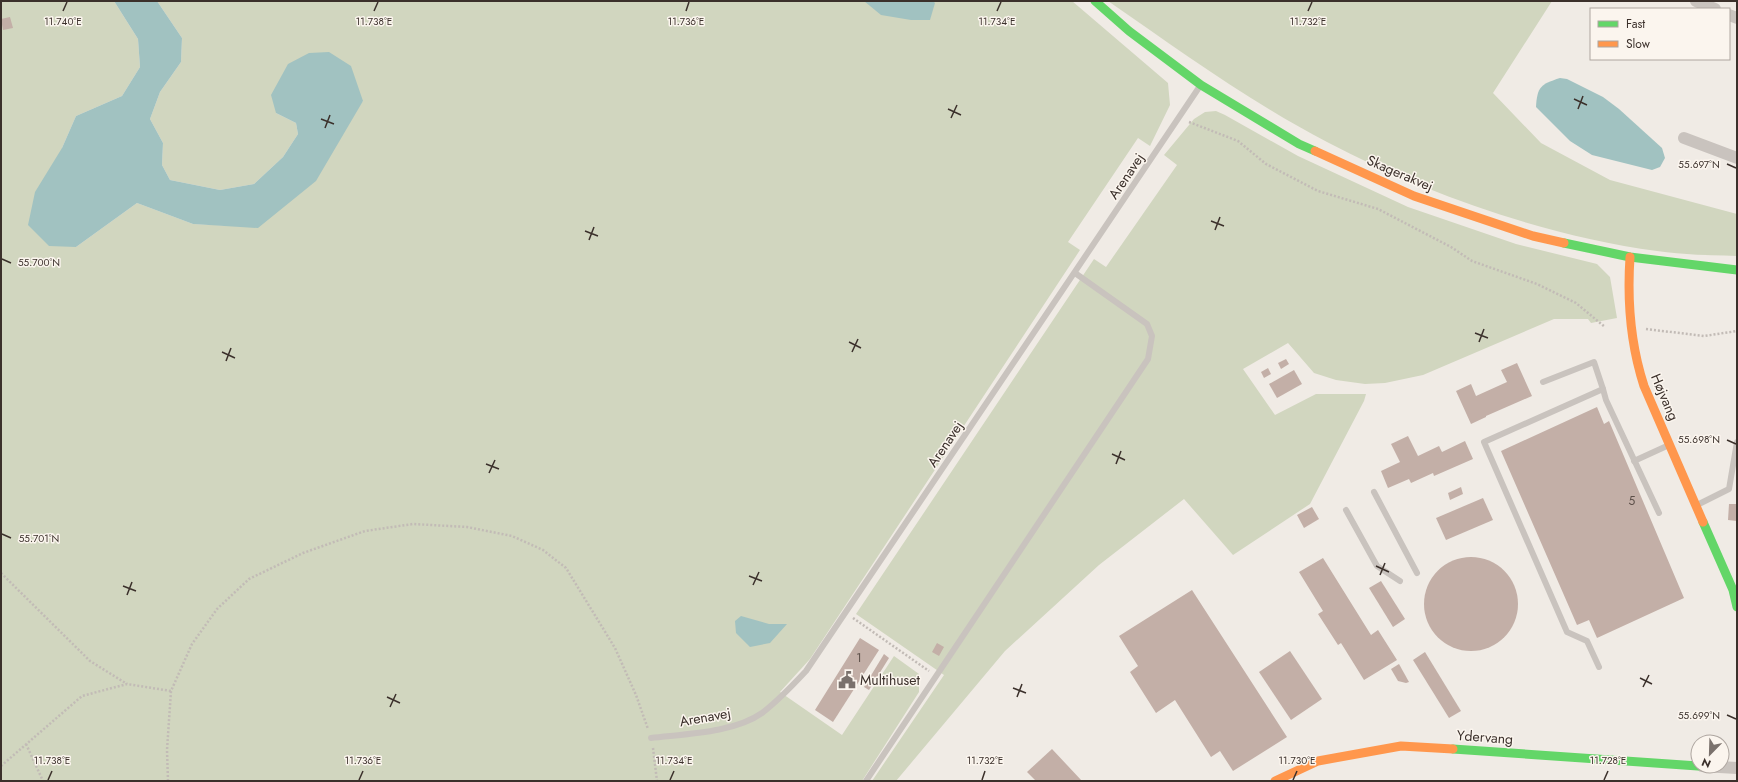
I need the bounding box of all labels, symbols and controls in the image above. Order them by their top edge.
legend [1590,8,1730,60]
text: 11.740°E [44,14,82,29]
text: 11.738°E [356,14,392,29]
text: 11.736°E [668,14,704,29]
text: 11.734°E [979,14,1015,29]
text: 11.732°E [1290,14,1326,29]
text: Fast [1626,15,1645,33]
text: Slow [1626,35,1651,53]
street label: Arenavej [1103,149,1149,203]
street label: Skagerakvej [1364,150,1436,196]
text: 55.697°N [1678,157,1720,172]
text: 55.700°N [18,255,60,270]
street label: Højvang [1646,370,1684,424]
street label: Arenavej [922,417,968,471]
text: 55.698°N [1678,432,1720,447]
house number: 5 [1629,492,1636,510]
text: 55.701°N [19,531,59,546]
house number: 1 [856,649,862,667]
public building icon: Multihuset [837,670,857,690]
place label: Multihuset [860,670,920,690]
street label: Arenavej [678,703,732,731]
text: 55.699°N [1678,708,1720,723]
street label: Ydervang [1456,725,1514,749]
north arrow [1690,734,1730,774]
text: 11.738°E [34,753,70,768]
text: 11.736°E [345,753,381,768]
text: 11.734°E [656,753,692,768]
text: 11.732°E [967,753,1003,768]
text: 11.730°E [1279,753,1316,768]
text: 11.728°E [1590,753,1626,768]
text: N [1699,754,1713,772]

